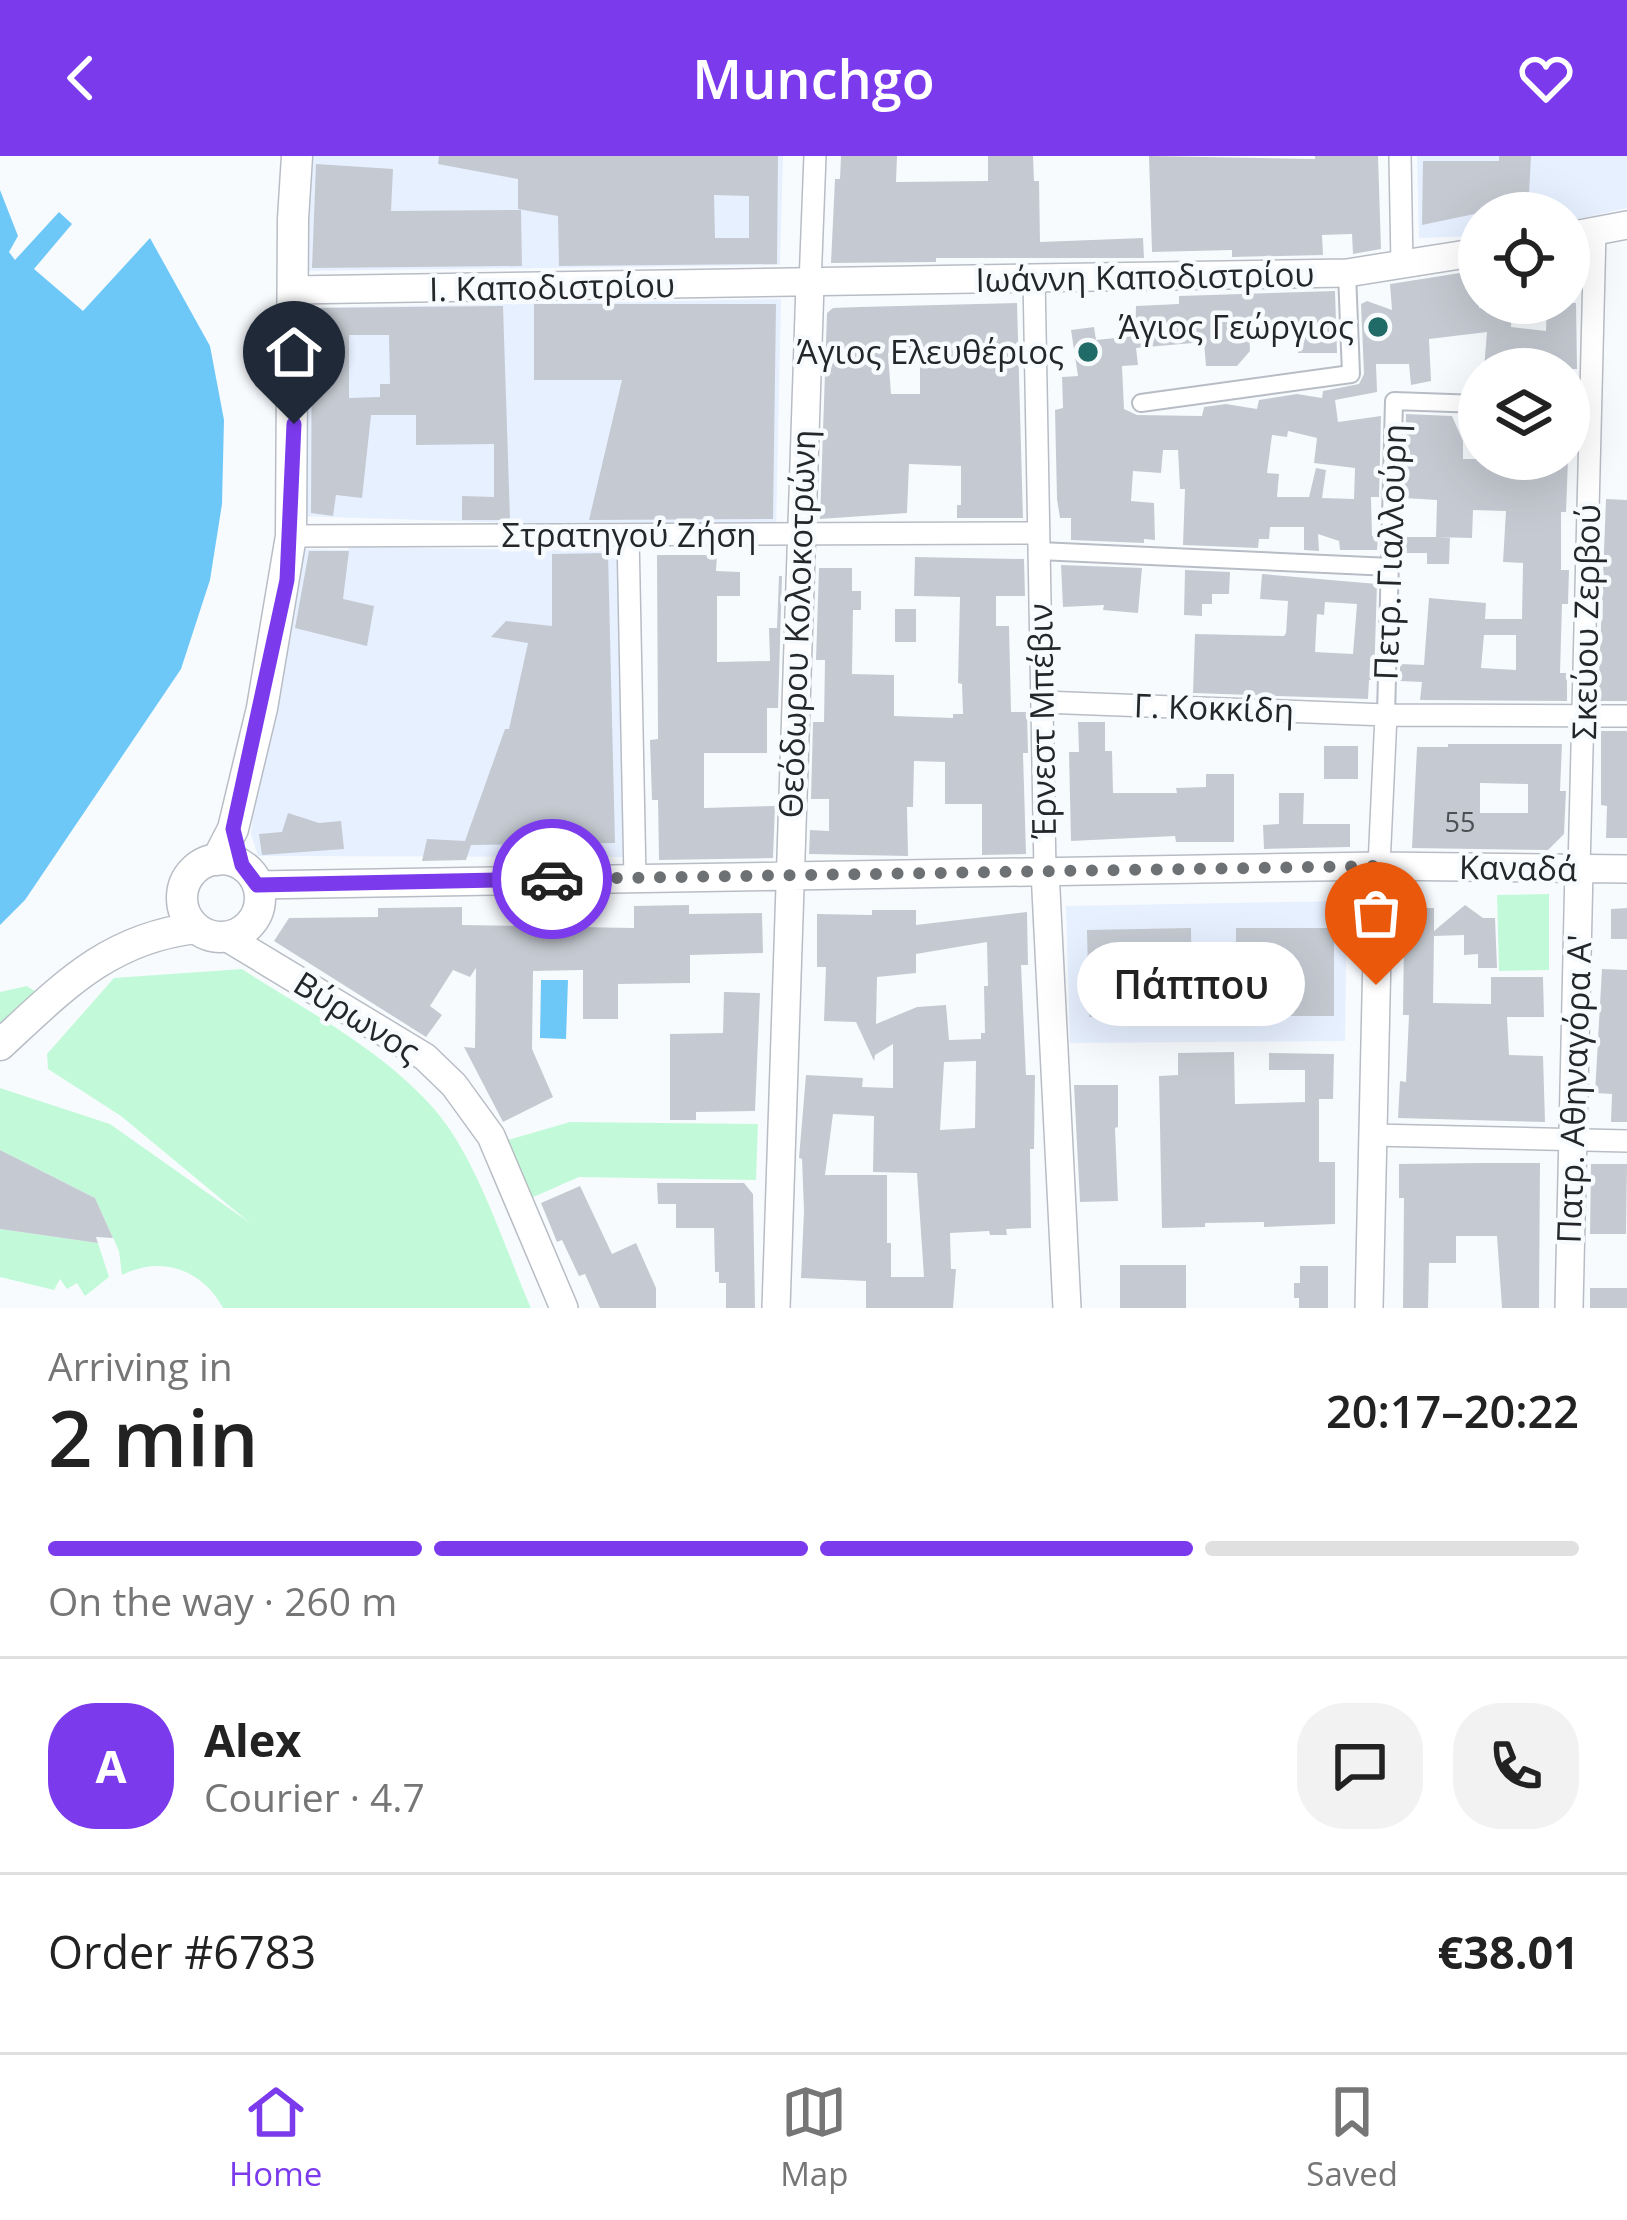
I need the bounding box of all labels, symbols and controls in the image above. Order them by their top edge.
text: Munchgo [692,41,935,115]
icon: back [48,45,114,111]
icon: heart [1513,45,1579,111]
map controls [1458,192,1590,480]
button: locate [1458,192,1590,324]
street label: Ιωάννη Καποδιστρίου [975,251,1315,302]
street label: Ι. Καποδιστρίου [429,262,675,311]
pin [243,301,345,424]
place label: Άγιος Γεώργιος [1119,304,1354,349]
marker: Άγιος Γεώργιος [1365,314,1391,340]
icon: home [261,319,327,385]
place label: Άγιος Ελευθέριος [797,329,1064,374]
marker: Άγιος Ελευθέριος [1075,339,1101,365]
button: layers [1458,348,1590,480]
street label: Πετρ. Γιαλλούρη [1363,423,1416,681]
street label: Θεόδωρου Κολοκοτρώνη [767,429,826,819]
street label: Σκεύου Ζερβού [1561,504,1610,740]
street label: Στρατηγού Ζήση [501,512,757,557]
street label: Έρνεστ Μπέβιν [1017,603,1066,840]
street label: Γ. Κοκκίδη [1133,682,1295,733]
house number: 55 [1445,803,1475,840]
courier [492,819,612,939]
street label: Καναδά [1458,844,1578,891]
icon: car [519,846,585,912]
pin [1325,862,1427,985]
icon: bag [1343,880,1409,946]
street label: Πατρ. Αθηναγόρα Α' [1546,934,1601,1244]
callout: Πάππου [1076,943,1304,1027]
text: Πάππου [1113,957,1269,1010]
street label: Βύρωνος [286,960,429,1073]
text: Arriving in [48,1339,233,1392]
text: 20:17–20:22 [1326,1380,1579,1441]
text: 2 min [48,1384,259,1490]
text: On the way · 260 m [48,1574,397,1627]
button: chat [1297,1703,1423,1829]
button: phone [1453,1703,1579,1829]
text: Alex [204,1709,301,1770]
text: A [95,1735,127,1796]
text: Courier · 4.7 [204,1770,425,1823]
text: Order #6783 [48,1921,316,1982]
text: €38.01 [1438,1921,1579,1982]
tab: Home [229,2079,322,2196]
tab: Map [780,2079,848,2196]
tab: Saved [1306,2079,1398,2196]

